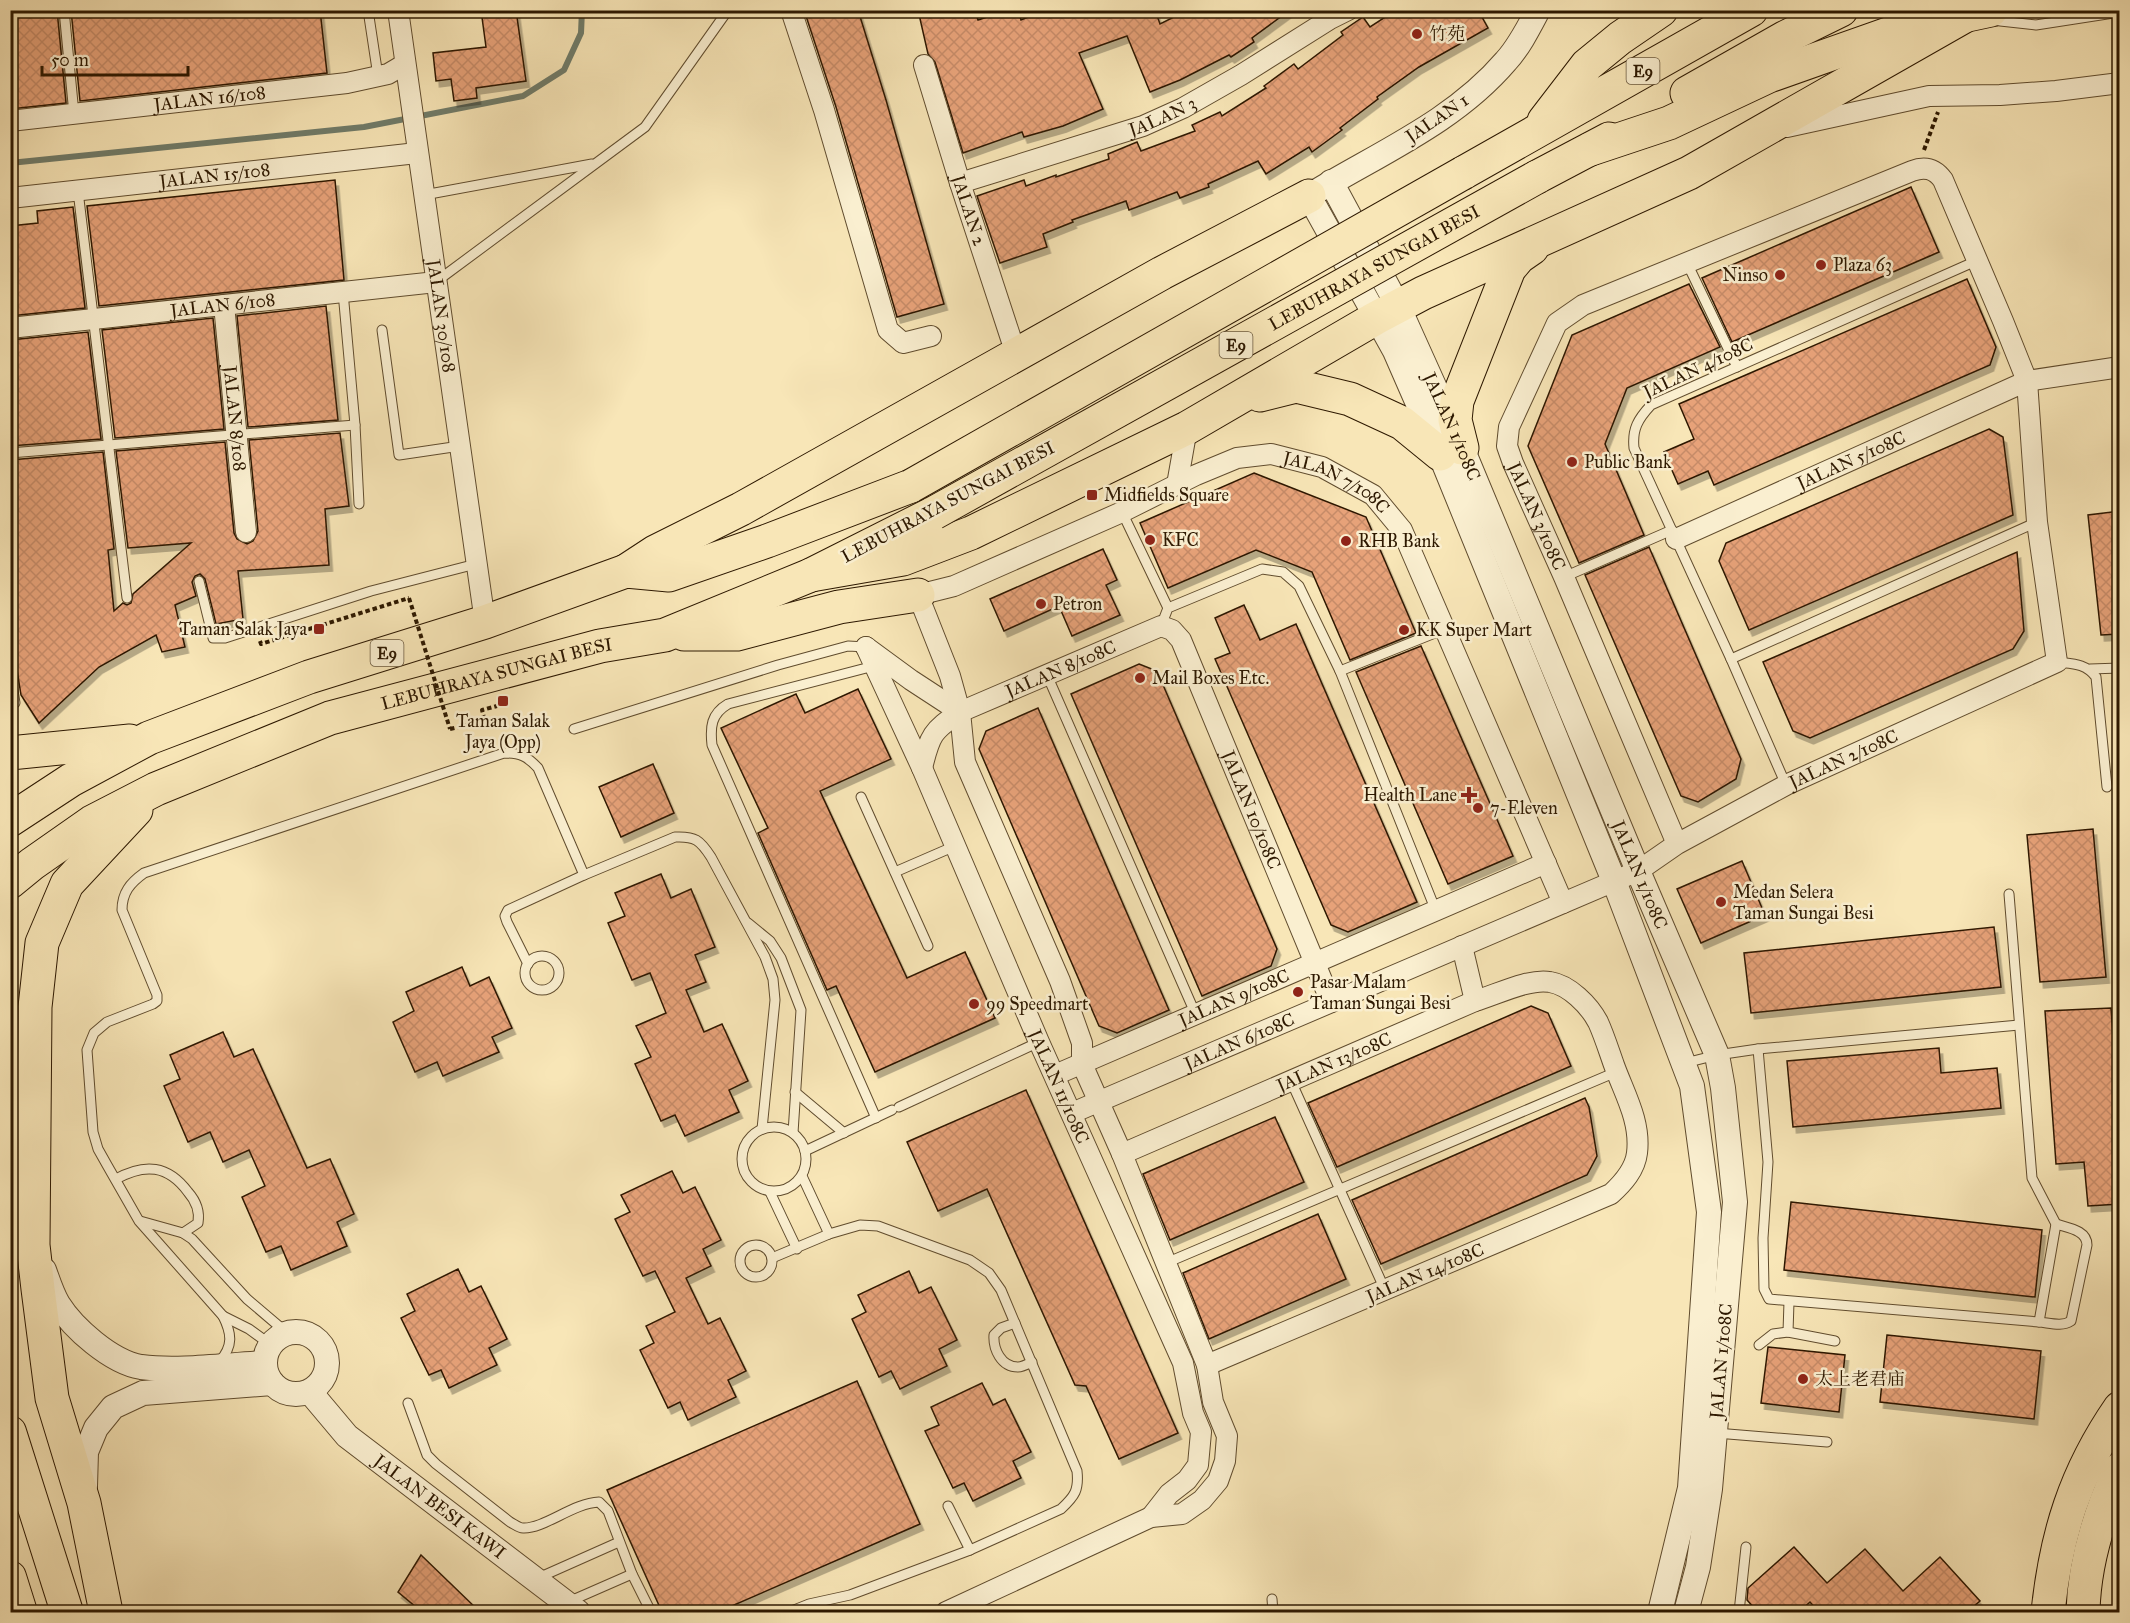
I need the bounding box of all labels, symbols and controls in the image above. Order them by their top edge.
place label: 竹苑 [1429,23,1465,45]
marker: 竹苑 [1410,27,1424,41]
scale bar [42,39,188,77]
text: 50 m [51,49,89,71]
road number: E9 [1626,58,1660,84]
street label: JALAN 16/108 [151,81,267,117]
street label: JALAN 1 [1400,89,1473,149]
street label: JALAN 3 [1124,92,1200,142]
street label: JALAN 15/108 [156,158,271,194]
street label: JALAN 2 [946,170,991,249]
street label: LEBUHRAYA SUNGAI BESI [1265,200,1484,335]
place label: Plaza 63 [1833,254,1892,276]
street label: JALAN 30/108 [421,256,460,374]
marker: Plaza 63 [1814,258,1828,272]
place label: Ninso [1722,264,1768,286]
marker: Ninso [1773,268,1787,282]
street label: JALAN 6/108 [167,288,276,323]
road number: E9 [1220,332,1252,358]
street label: JALAN 4/108C [1638,333,1757,405]
street label: JALAN 8/108 [218,363,251,472]
street label: JALAN 1/108C [1417,367,1485,484]
street label: JALAN 5/108C [1791,426,1909,496]
street label: LEBUHRAYA SUNGAI BESI [838,436,1059,568]
street label: JALAN 7/108C [1279,446,1394,518]
place label: Public Bank [1584,451,1672,473]
marker: Public Bank [1565,455,1579,469]
street label: JALAN 3/108C [1501,457,1570,573]
place label: Midfields Square [1104,484,1229,507]
marker: Midfields Square [1085,488,1099,502]
place label: KFC [1162,529,1199,551]
place label: RHB Bank [1358,530,1440,552]
marker: KFC [1143,533,1157,547]
marker: RHB Bank [1339,534,1353,548]
place label: Petron [1053,593,1103,615]
marker: Petron [1034,597,1048,611]
place label: Taman Salak Jaya [179,618,307,641]
place label: KK Super Mart [1416,619,1532,641]
marker: Taman Salak Jaya [312,622,326,636]
marker: KK Super Mart [1397,623,1411,637]
street label: LEBUHRAYA SUNGAI BESI [379,633,614,715]
street label: JALAN 8/108C [1000,636,1119,704]
road number: E9 [370,640,404,666]
place label: Mail Boxes Etc. [1152,667,1269,689]
marker: Mail Boxes Etc. [1133,671,1147,685]
marker: Taman Salak Jaya (Opp) [496,694,510,708]
place label: Taman Salak Jaya (Opp) [456,710,551,754]
street label: JALAN 2/108C [1784,725,1901,795]
street label: JALAN 10/108C [1215,745,1286,872]
place label: Health Lane [1363,784,1457,806]
marker: Health Lane [1462,788,1476,802]
place label: 7-Eleven [1490,797,1558,819]
marker: 7-Eleven [1471,801,1485,815]
street label: JALAN 1/108C [1606,815,1673,932]
place label: Medan Selera Taman Sungai Besi [1733,881,1874,925]
marker: Medan Selera Taman Sungai Besi [1714,895,1728,909]
street label: JALAN 9/108C [1174,964,1293,1033]
place label: Pasar Malam Taman Sungai Besi [1310,971,1451,1015]
marker: Pasar Malam Taman Sungai Besi [1291,985,1305,999]
place label: 99 Speedmart [986,993,1089,1015]
marker: 99 Speedmart [967,997,981,1011]
street label: JALAN 6/108C [1179,1008,1298,1076]
street label: JALAN 11/108C [1022,1024,1094,1147]
street label: JALAN 13/108C [1271,1028,1395,1098]
street label: JALAN 14/108C [1361,1238,1488,1309]
street label: JALAN 1/108C [1705,1302,1738,1422]
place label: 太上老君庙 [1815,1368,1905,1390]
marker: 太上老君庙 [1796,1372,1810,1386]
street label: JALAN BESI KAWI [367,1448,510,1564]

